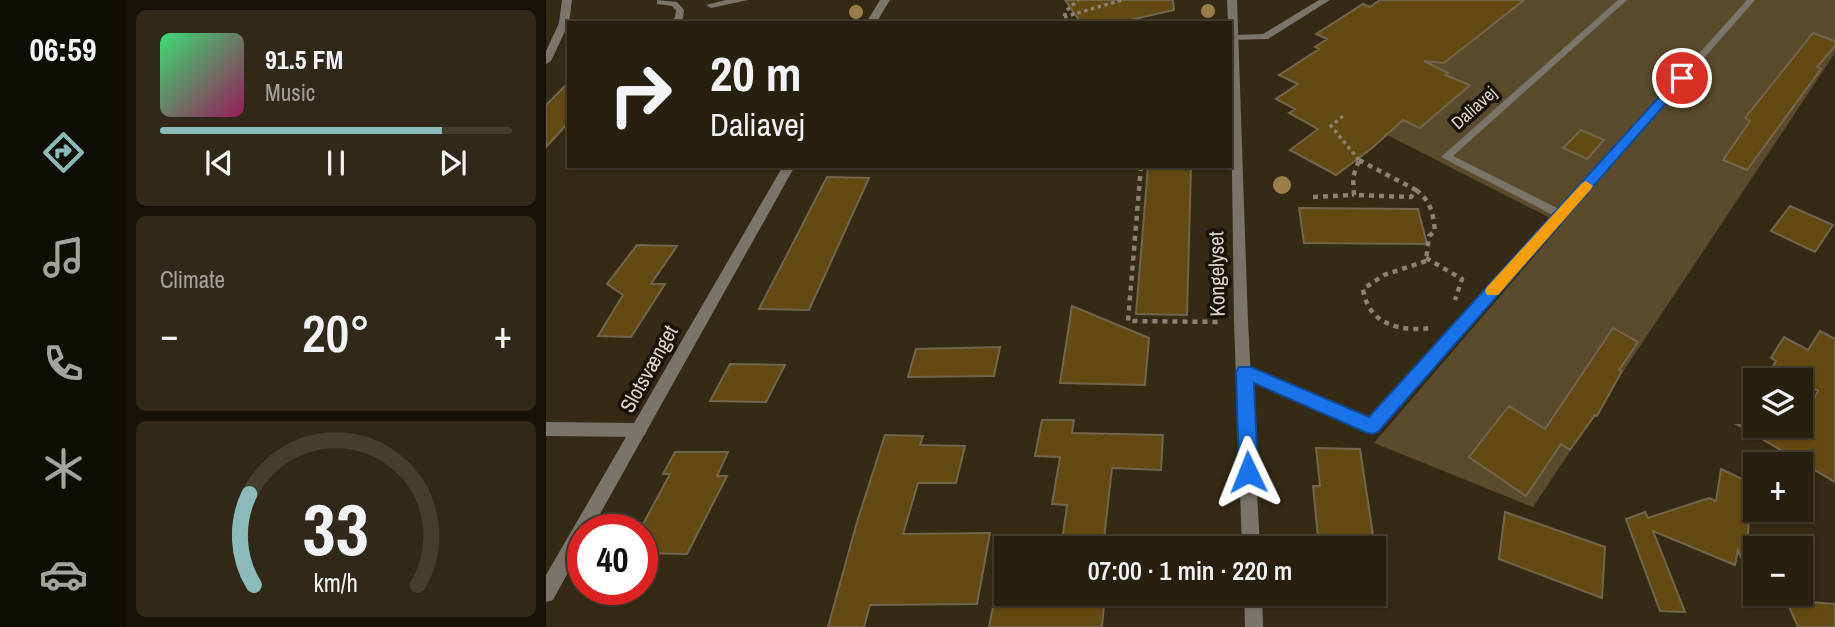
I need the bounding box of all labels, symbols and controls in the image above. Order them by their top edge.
text: 06:59 [29,28,97,71]
text: 20 m [710,40,802,106]
text: 91.5 FM [265,42,343,77]
pin [1652,48,1712,108]
icon: right [595,49,686,140]
icon: arrive [1663,59,1701,97]
text: Music [265,77,315,108]
street label: Daliavej [1445,80,1502,135]
text: Daliavej [710,103,805,146]
icon: directions [39,128,88,177]
icon: previous [200,144,238,182]
icon: pause [317,144,355,182]
icon: next [434,144,472,182]
street label: Kongelyset [1201,231,1232,317]
icon: music [39,233,88,282]
text: Climate [160,264,225,295]
text: 20° [302,298,370,368]
text: − [160,309,178,360]
text: + [494,309,512,360]
street label: Slotsvænget [613,320,685,418]
icon: phone [39,339,88,388]
map controls [1743,368,1813,606]
button: layers [1743,368,1813,438]
position arrow [1211,435,1285,509]
icon: climate [39,444,88,493]
button: + [1743,452,1813,522]
text: 33 [303,481,369,579]
speed limit sign: 40 [567,514,658,605]
button: − [1743,536,1813,606]
icon: car [39,550,88,599]
text: 07:00 · 1 min · 220 m [1088,553,1292,588]
text: km/h [314,566,358,600]

